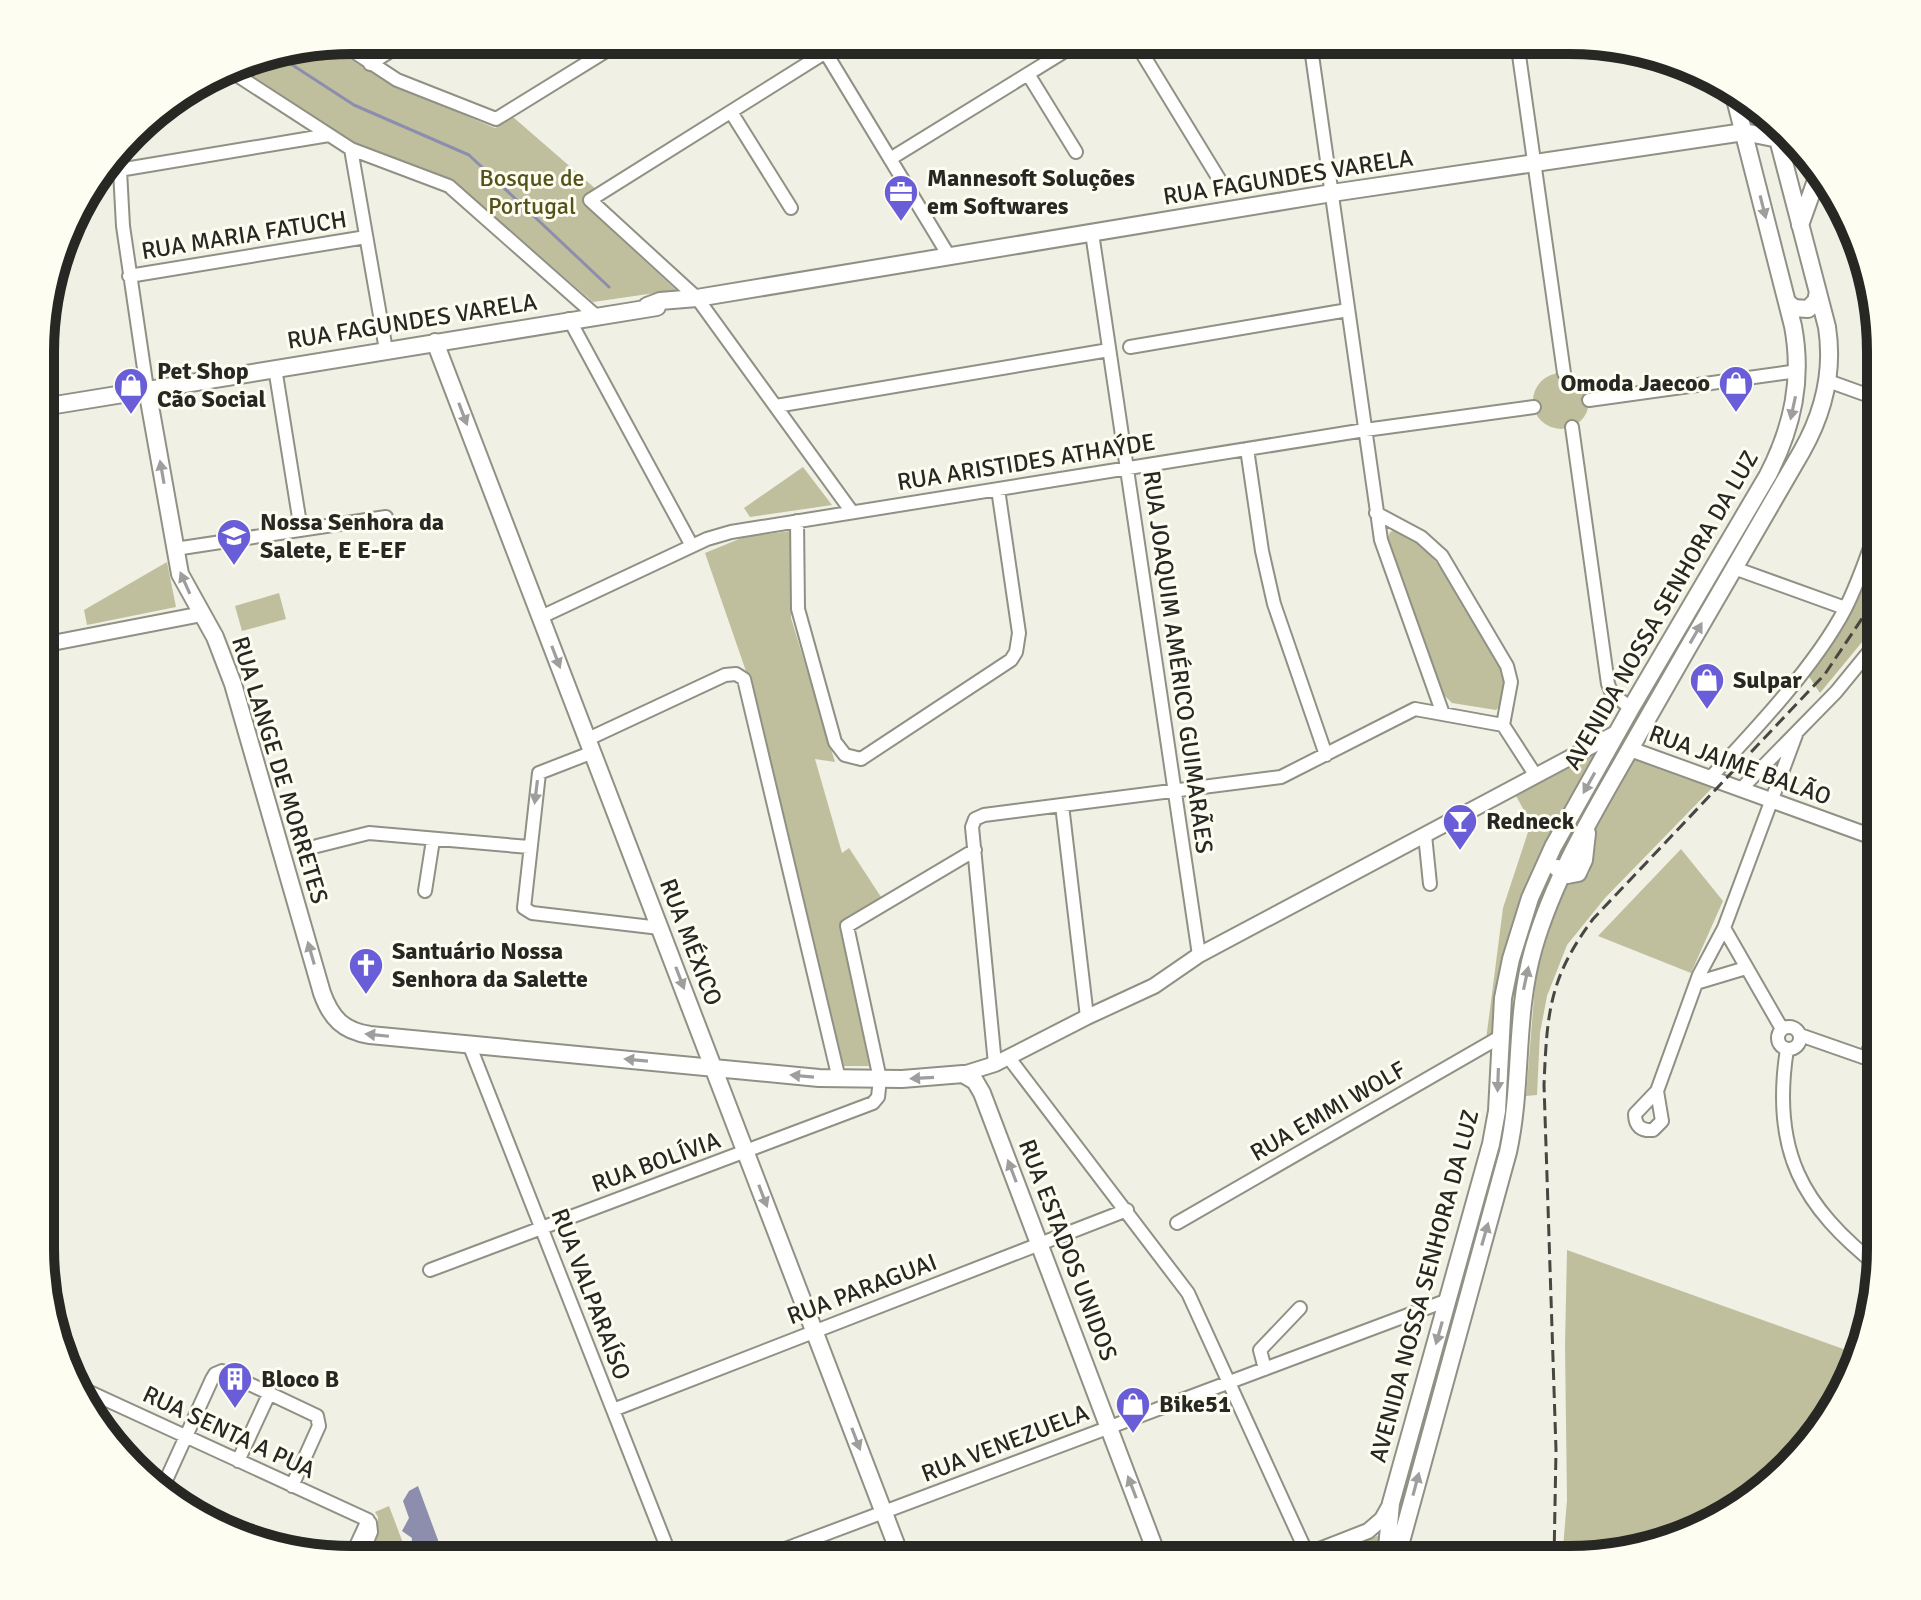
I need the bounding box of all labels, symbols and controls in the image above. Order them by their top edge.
street label: RUA FAGUNDES VARELA [1161,142,1415,212]
park label: Bosque de Portugal [479,163,585,221]
place label: Mannesoft Soluções em Softwares [927,163,1135,221]
office icon: Mannesoft Soluções em Softwares [882,173,920,223]
one-way arrow [1758,195,1770,220]
street label: RUA MARIA FATUCH [139,204,349,266]
street label: RUA FAGUNDES VARELA [285,286,539,356]
place label: Pet Shop Cão Social [157,356,267,414]
shop icon: Omoda Jaecoo [1717,364,1755,414]
shop icon: Pet Shop Cão Social [112,366,150,416]
place label: Omoda Jaecoo [1560,368,1710,398]
one-way arrow [1786,395,1799,420]
one-way arrow [457,402,470,426]
street label: RUA ARISTIDES ATHAÝDE [895,427,1157,497]
street label: AVENIDA NOSSA SENHORA DA LUZ [1557,445,1765,775]
one-way arrow [155,459,167,484]
street label: RUA JOAQUIM AMÉRICO GUIMARÃES [1136,469,1220,855]
place label: Nossa Senhora da Salete, E E-EF [260,507,444,565]
school or university icon: Nossa Senhora da Salete, E E-EF [215,517,253,567]
one-way arrow [178,571,192,595]
one-way arrow [1689,622,1703,644]
street label: RUA LANGE DE MORRETES [225,633,335,907]
one-way arrow [551,645,563,669]
shop icon: Sulpar [1688,661,1726,711]
place label: Sulpar [1733,665,1802,695]
street label: RUA JAIME BALÃO [1645,718,1835,812]
one-way arrow [1582,771,1596,794]
one-way arrow [529,780,542,805]
bar icon: Redneck [1441,802,1479,852]
place label: Redneck [1486,806,1575,836]
street label: RUA MÉXICO [653,874,729,1010]
place label: Santuário Nossa Senhora da Salette [392,936,588,994]
one-way arrow [304,941,317,965]
church icon: Santuário Nossa Senhora da Salette [347,946,385,996]
one-way arrow [674,966,687,990]
one-way arrow [1520,966,1533,991]
one-way arrow [364,1029,389,1042]
one-way arrow [623,1053,648,1066]
street label: RUA EMMI WOLF [1245,1054,1411,1168]
one-way arrow [1492,1068,1505,1093]
one-way arrow [789,1069,814,1082]
one-way arrow [909,1072,934,1085]
street label: AVENIDA NOSSA SENHORA DA LUZ [1362,1106,1486,1466]
street label: RUA BOLÍVIA [588,1125,725,1199]
street label: RUA ESTADOS UNIDOS [1012,1135,1124,1365]
one-way arrow [1005,1159,1018,1183]
one-way arrow [757,1184,770,1208]
street label: RUA VALPARAÍSO [545,1204,637,1384]
one-way arrow [1479,1221,1492,1245]
street label: RUA PARAGUAI [783,1247,941,1331]
one-way arrow [1432,1321,1445,1345]
building icon: Bloco B [216,1360,254,1410]
place label: Bloco B [261,1364,339,1394]
street label: RUA SENTA A PUA [138,1379,320,1485]
shop icon: Bike51 [1114,1385,1152,1435]
place label: Bike51 [1159,1389,1231,1419]
street label: RUA VENEZUELA [917,1397,1093,1489]
one-way arrow [850,1427,863,1451]
one-way arrow [1410,1472,1422,1497]
one-way arrow [1125,1475,1138,1499]

